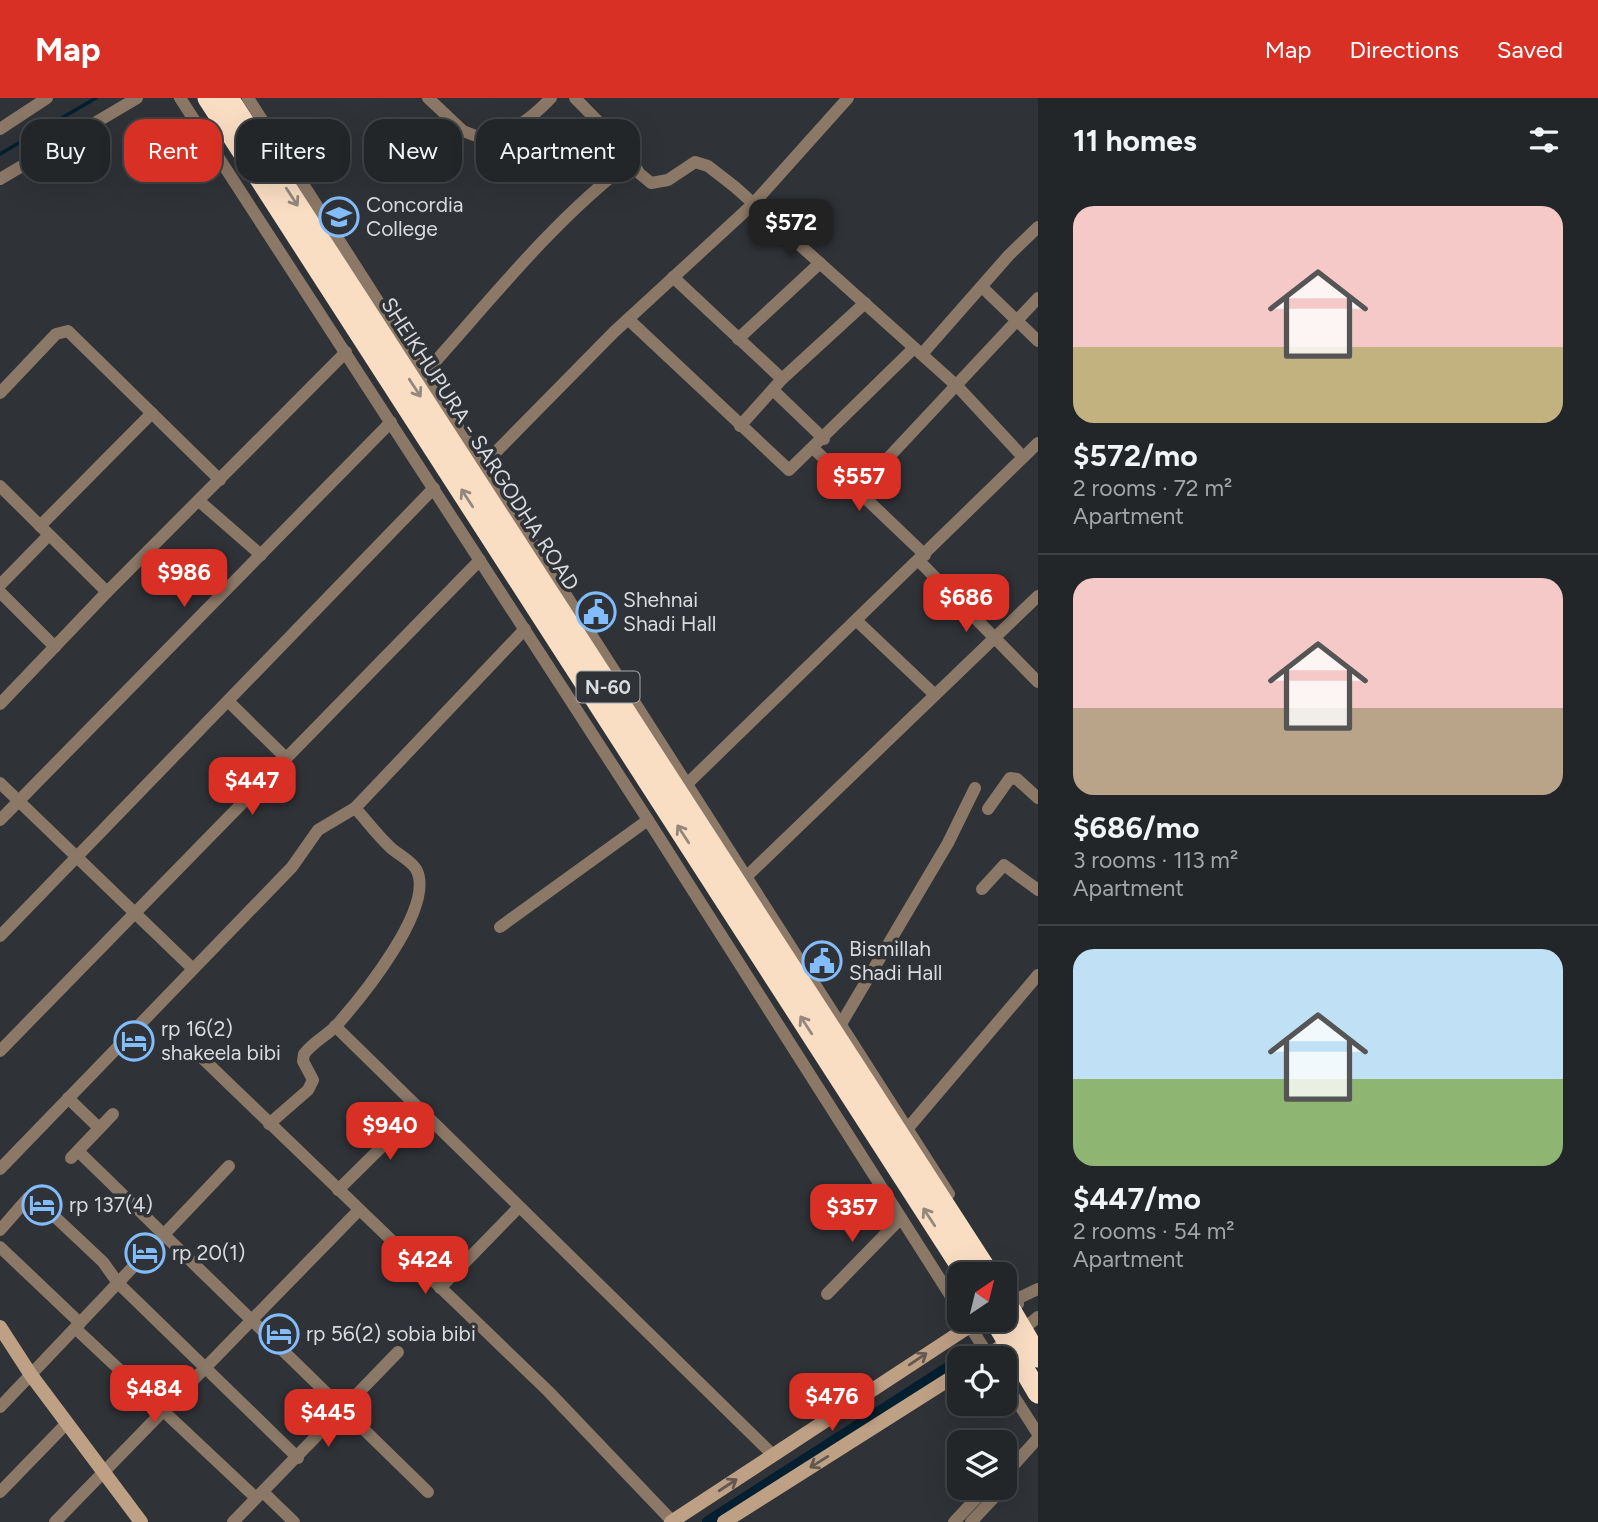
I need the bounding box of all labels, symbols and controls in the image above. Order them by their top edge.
text: Map [35,30,101,69]
text: Map [1265,35,1311,64]
text: Directions [1349,35,1459,64]
text: Saved [1497,35,1563,64]
chip: Buy [21,119,110,182]
chip: Rent [124,119,222,182]
chip: Filters [236,119,350,182]
chip: New [364,119,462,182]
chip: Apartment [476,119,640,182]
icon: filters [1525,121,1563,159]
text: 11 homes [1073,122,1197,159]
one-way arrow [285,186,299,206]
place label: Concordia College [366,192,464,241]
school or university icon: Concordia College [318,196,360,238]
pin: $572 [750,200,832,259]
text: $572 [765,208,817,236]
icon: home [1255,251,1381,377]
street label: SHEIKHUPURA - SARGODHA ROAD [376,293,585,595]
one-way arrow [407,378,422,397]
text: $572/mo [1073,437,1198,474]
pin: $557 [818,454,900,513]
text: $557 [833,462,885,490]
text: 2 rooms · 72 m² [1073,474,1232,502]
one-way arrow [460,489,474,509]
text: Apartment [1073,502,1184,530]
pin: $986 [143,550,225,609]
text: $986 [157,558,211,586]
pin: $686 [925,574,1007,634]
text: $686 [939,583,993,611]
place label: Shehnai Shadi Hall [623,587,716,636]
public building icon: Shehnai Shadi Hall [575,591,617,633]
icon: home [1255,623,1381,749]
road number: N-60 [576,672,640,702]
pin: $447 [211,758,293,817]
text: $447 [225,766,279,794]
text: $686/mo [1073,809,1199,846]
one-way arrow [676,824,690,844]
text: 3 rooms · 113 m² [1073,846,1238,874]
text: Apartment [1073,874,1184,902]
place label: Bismillah Shadi Hall [849,936,942,985]
public building icon: Bismillah Shadi Hall [801,940,843,982]
icon: home [1255,994,1381,1120]
place label: rp 16(2) shakeela bibi [161,1016,281,1065]
one-way arrow [799,1016,813,1035]
hotel icon: rp 16(2) shakeela bibi [113,1020,155,1062]
pin: $940 [349,1102,431,1162]
text: $940 [362,1111,418,1139]
text: $447/mo [1073,1180,1201,1217]
hotel icon: rp 137(4) [21,1184,63,1226]
pin: $357 [811,1184,893,1244]
place label: rp 137(4) [69,1192,153,1217]
text: $357 [826,1193,878,1221]
one-way arrow [922,1207,936,1227]
text: 2 rooms · 54 m² [1073,1217,1235,1245]
hotel icon: rp 20(1) [124,1232,166,1274]
pin: $424 [384,1236,466,1296]
place label: rp 20(1) [172,1240,245,1265]
text: $424 [397,1245,453,1273]
text: Apartment [1073,1245,1184,1273]
north arrow [947,1262,1017,1332]
map controls [947,1262,1017,1500]
hotel icon: rp 56(2) sobia bibi [258,1313,300,1355]
place label: rp 56(2) sobia bibi [306,1321,476,1346]
button: locate [947,1346,1017,1416]
one-way arrow [907,1352,927,1366]
pin: $484 [113,1366,195,1425]
text: $484 [126,1374,182,1402]
pin: $476 [791,1374,873,1433]
text: $476 [805,1382,859,1410]
pin: $445 [287,1390,369,1449]
text: $445 [300,1398,356,1426]
button: layers [947,1430,1017,1500]
one-way arrow [809,1456,829,1470]
one-way arrow [717,1477,737,1491]

